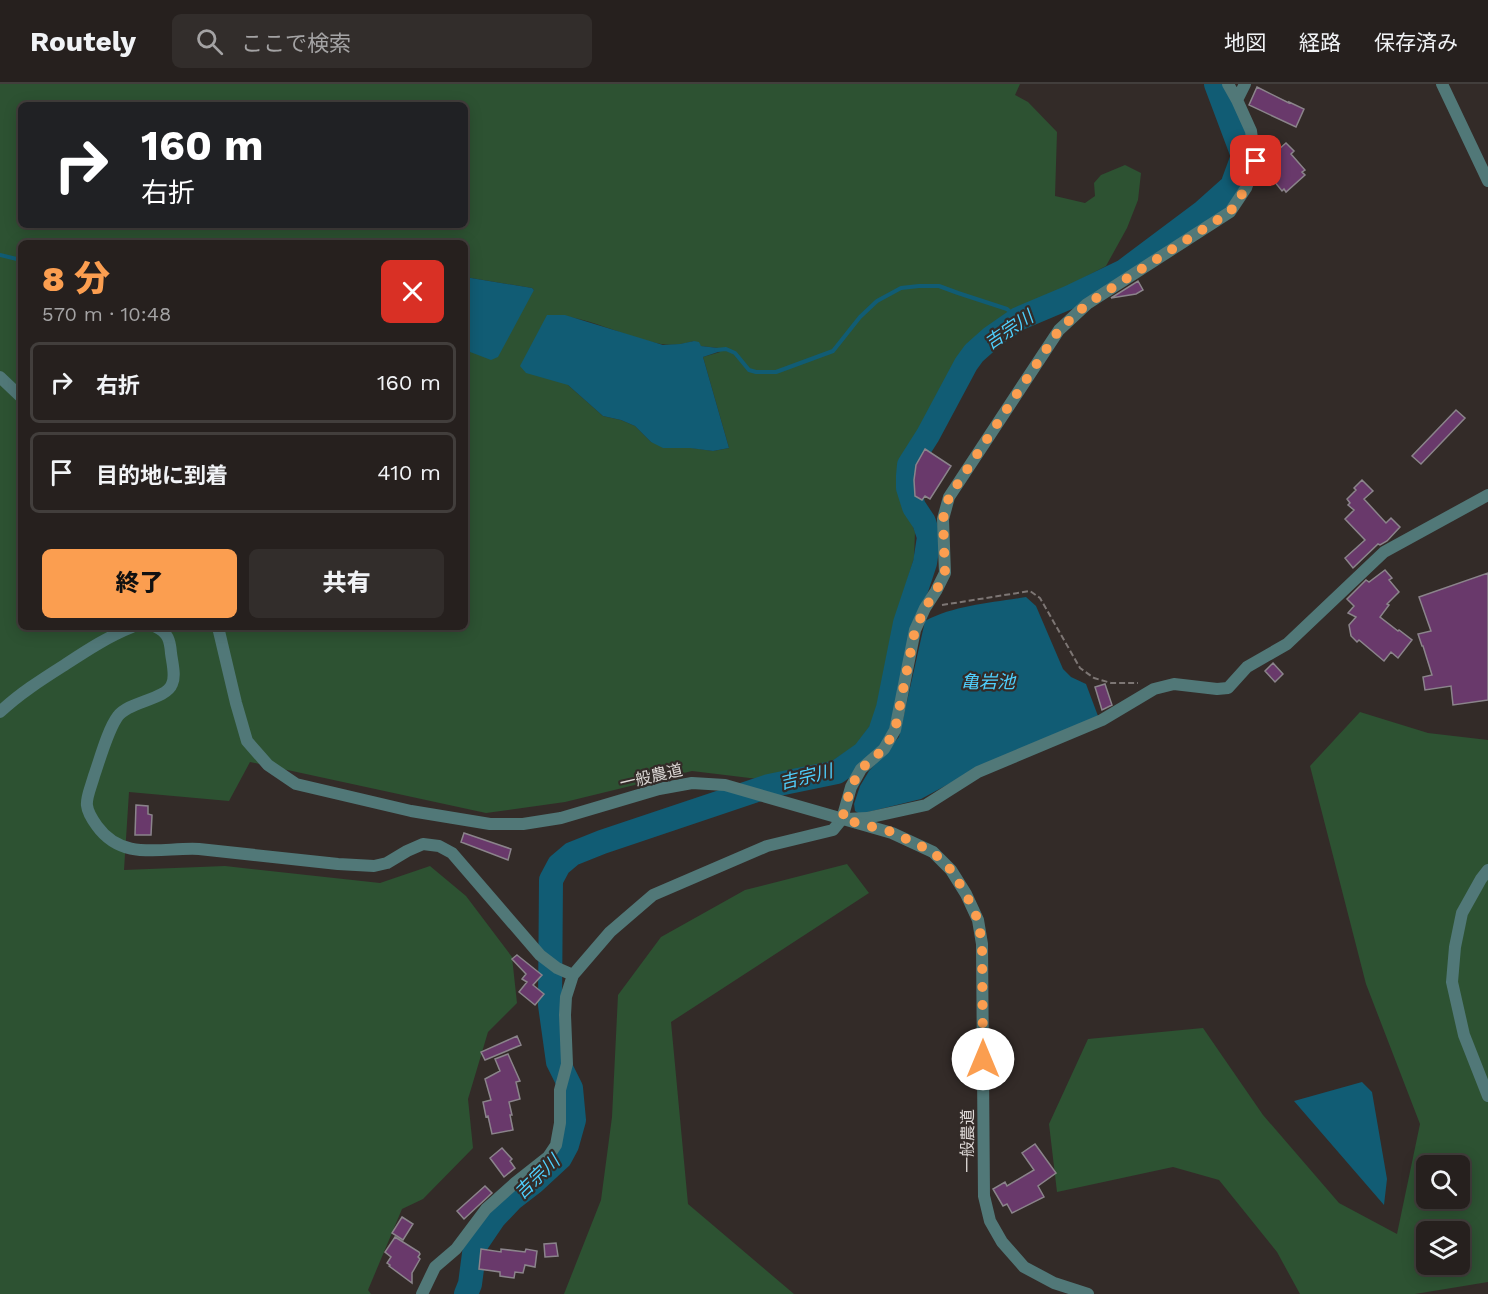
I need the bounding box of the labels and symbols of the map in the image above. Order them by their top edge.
pin [1230,135,1281,186]
water label: 吉宗川 [980,305,1039,353]
water label: 亀岩池 [961,671,1017,692]
water label: 吉宗川 [777,759,837,793]
street label: 一般農道 [618,760,684,793]
position arrow [951,1027,1015,1091]
street label: 一般農道 [958,1109,977,1173]
water label: 吉宗川 [510,1149,565,1203]

